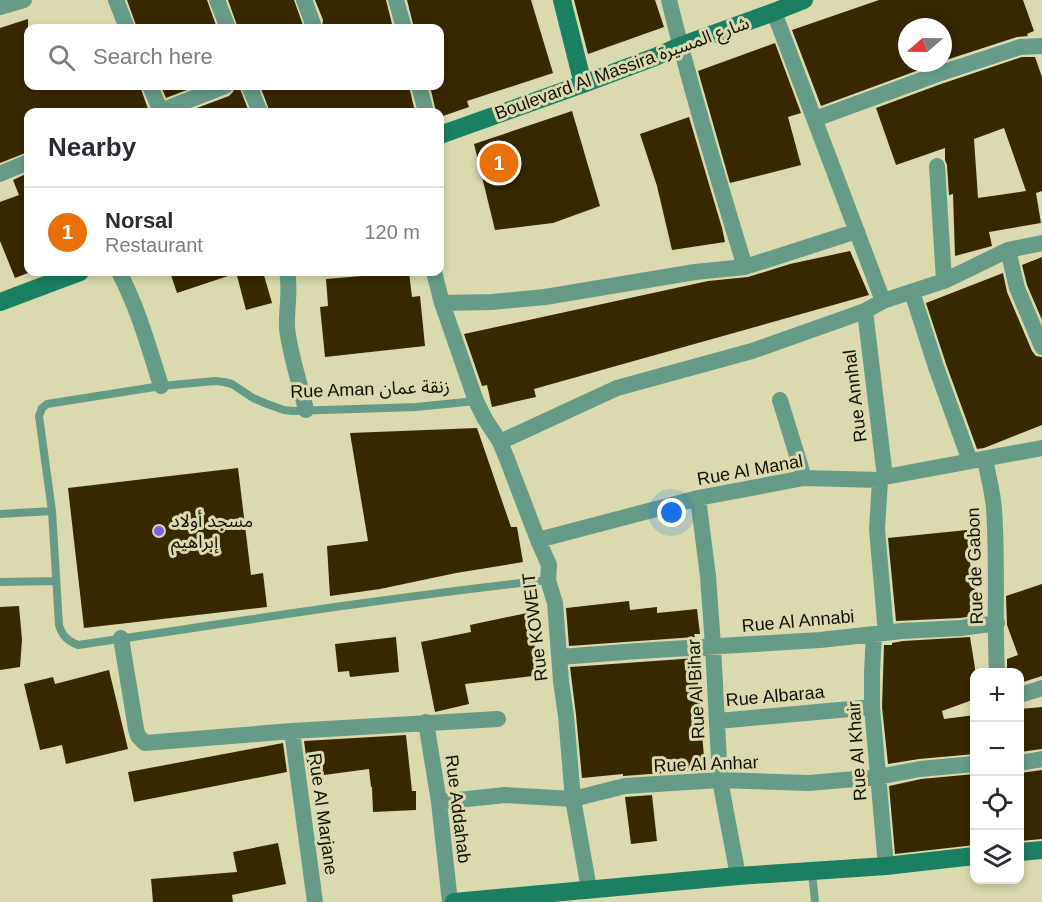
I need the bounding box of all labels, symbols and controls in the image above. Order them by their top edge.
street label: Boulevard Al Massira شارع المسيرة [492,13,753,127]
north arrow [898,18,952,72]
search box [24,24,444,90]
icon: search [45,41,78,74]
text: Search here [93,44,213,69]
text: Nearby [48,132,136,162]
pin: 1 [480,140,518,186]
text: Norsal [105,208,173,233]
text: 1 [62,221,73,243]
text: 120 m [364,221,420,243]
text: Restaurant [105,234,203,256]
street label: Rue Annhal [839,349,871,443]
street label: Rue Aman زنقة عمان [290,376,450,403]
street label: Rue Al Manal [696,451,804,489]
your location [657,498,686,527]
street label: Rue de Gabon [963,507,987,625]
place label: مسجد أولاد إبراهيم [171,510,253,555]
marker: مسجد أولاد إبراهيم [152,524,166,538]
street label: Rue KOWEIT [518,572,552,682]
street label: Rue Al Annabi [741,606,855,636]
street label: Rue Al Bihar [683,639,709,739]
map controls [970,668,1024,884]
button: + [970,668,1024,722]
street label: Rue Albaraa [725,682,826,710]
street label: Rue Al Khair [844,700,870,802]
button: − [970,722,1024,776]
street label: Rue Al Marjane [305,752,341,876]
street label: Rue Al Anhar [653,752,759,776]
street label: Rue Addahab [441,754,475,864]
button: locate [970,776,1024,830]
button: layers [970,830,1024,884]

